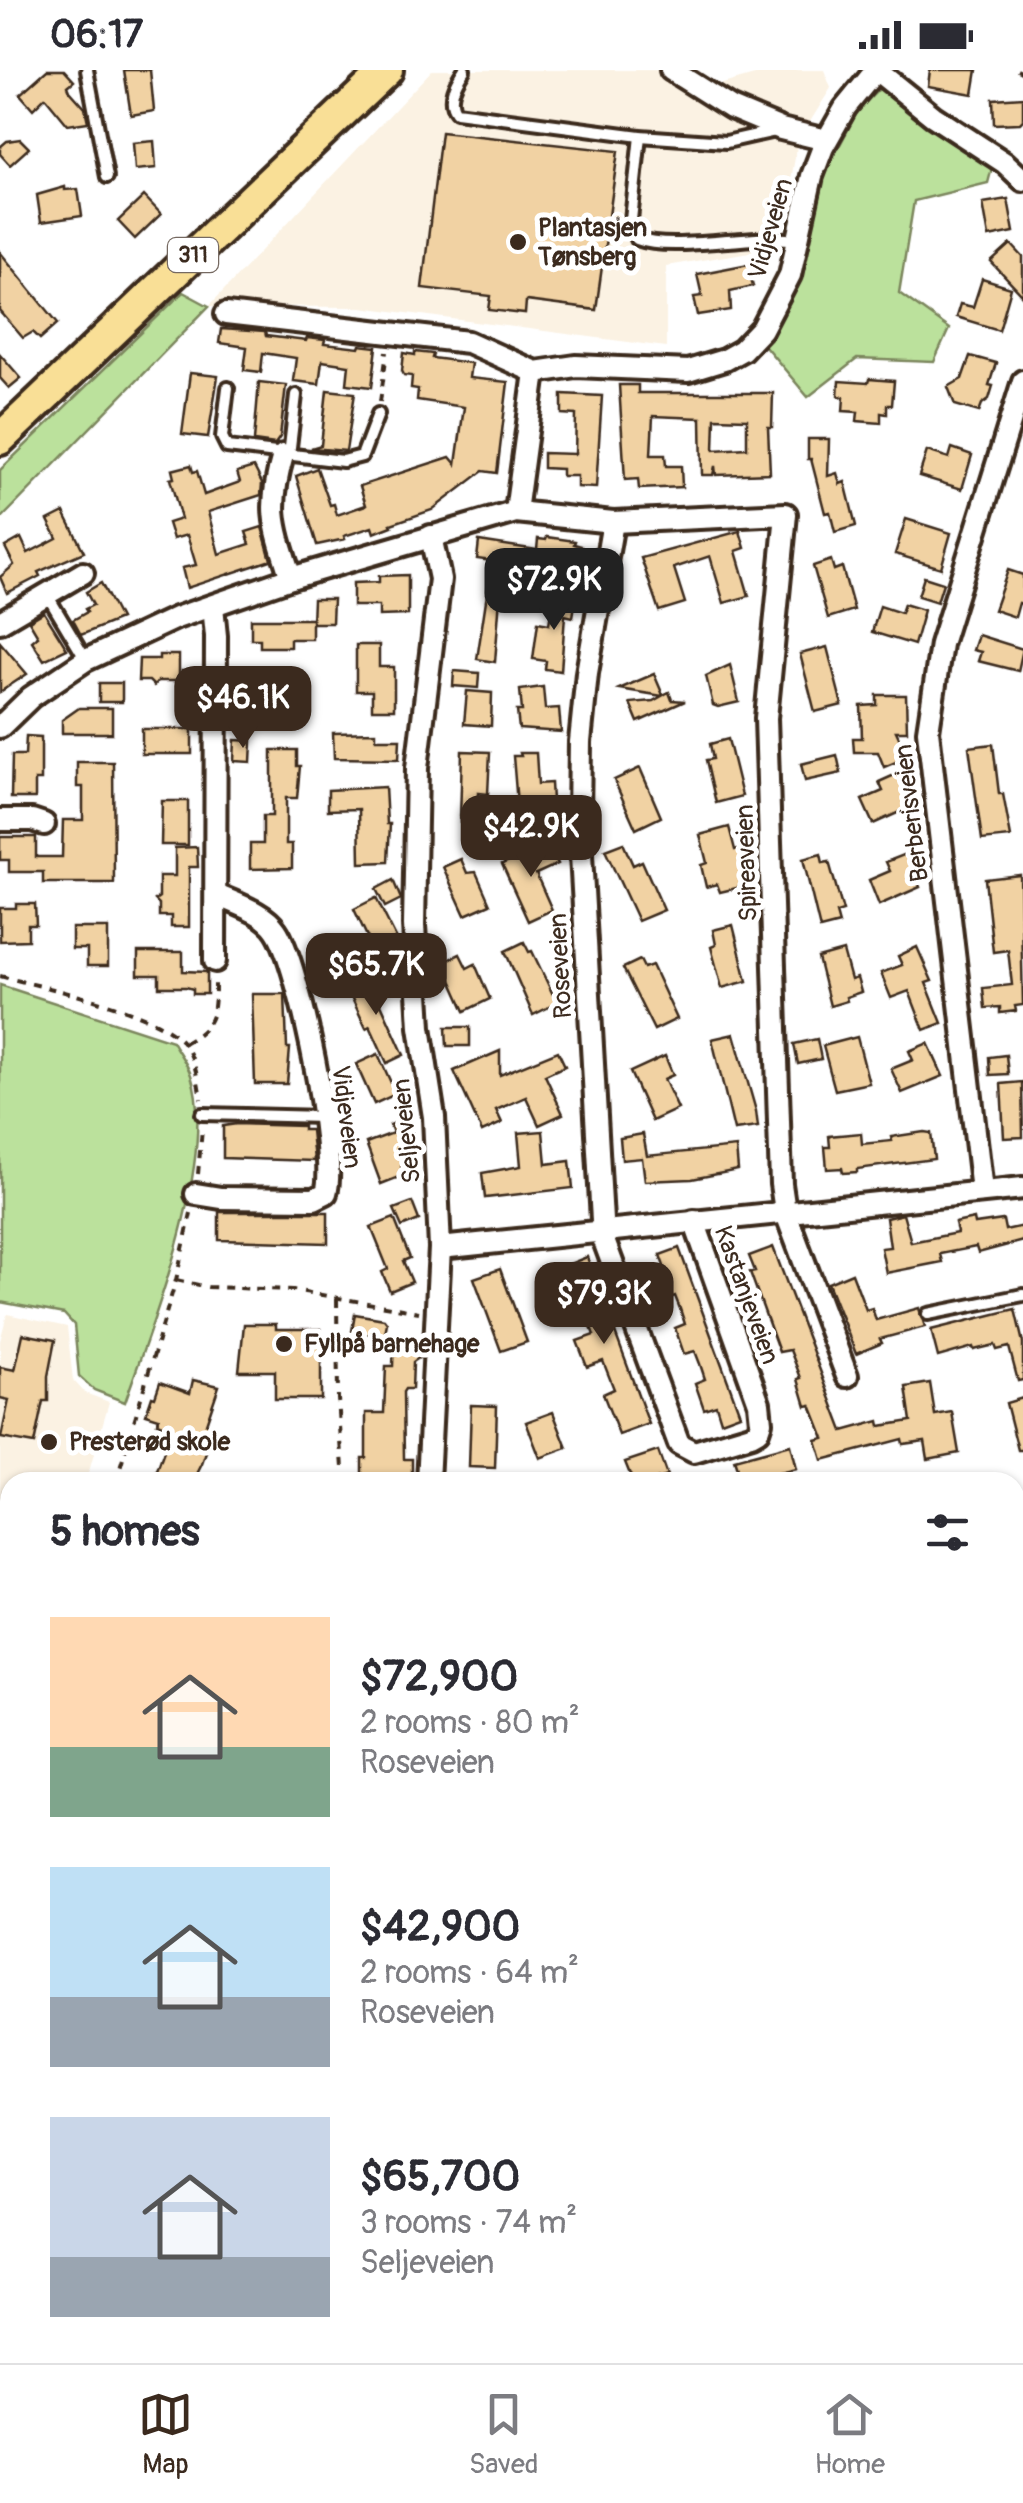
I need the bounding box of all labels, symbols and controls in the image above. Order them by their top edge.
text: 06:17 [50,11,143,59]
street label: Vidjeveien [742,175,800,283]
place label: Plantasjen Tønsberg [537,213,647,273]
marker: Plantasjen Tønsberg [507,231,529,253]
road number: 311 [168,238,218,272]
pin: $72.9K [473,548,635,633]
text: $72.9K [507,560,601,600]
pin: $46.1K [162,666,324,751]
text: $46.1K [196,678,290,718]
street label: Berberisveien [888,742,936,884]
pin: $42.9K [450,795,612,880]
street label: Spireaveien [729,804,765,922]
text: $42.9K [483,807,579,847]
street label: Roseveien [543,913,579,1019]
pin: $65.7K [295,933,457,1018]
text: $65.7K [328,945,424,985]
street label: Vidjeveien [324,1064,368,1170]
street label: Seljeveien [386,1077,428,1185]
street label: Kastanjeveien [707,1222,785,1368]
pin: $79.3K [523,1262,685,1347]
text: $79.3K [557,1274,651,1314]
place label: Fyllpå barnehage [304,1329,480,1360]
marker: Fyllpå barnehage [273,1333,295,1355]
place label: Presterød skole [69,1427,231,1458]
marker: Presterød skole [38,1431,60,1453]
icon: filters [920,1505,975,1560]
text: 5 homes [50,1506,200,1558]
text: $72,900 [360,1651,518,1703]
icon: home [130,1657,250,1777]
text: 2 rooms · 80 m² [360,1703,580,1743]
text: Roseveien [360,1743,495,1783]
text: $42,900 [360,1901,520,1953]
icon: home [130,1907,250,2027]
text: 2 rooms · 64 m² [360,1953,579,1993]
text: Roseveien [360,1993,495,2033]
text: $65,700 [360,2151,520,2203]
icon: home [130,2157,250,2277]
text: 3 rooms · 74 m² [360,2203,577,2243]
text: Seljeveien [360,2243,494,2283]
tab: Map [138,2387,193,2482]
tab: Saved [469,2387,538,2482]
tab: Home [814,2387,885,2482]

